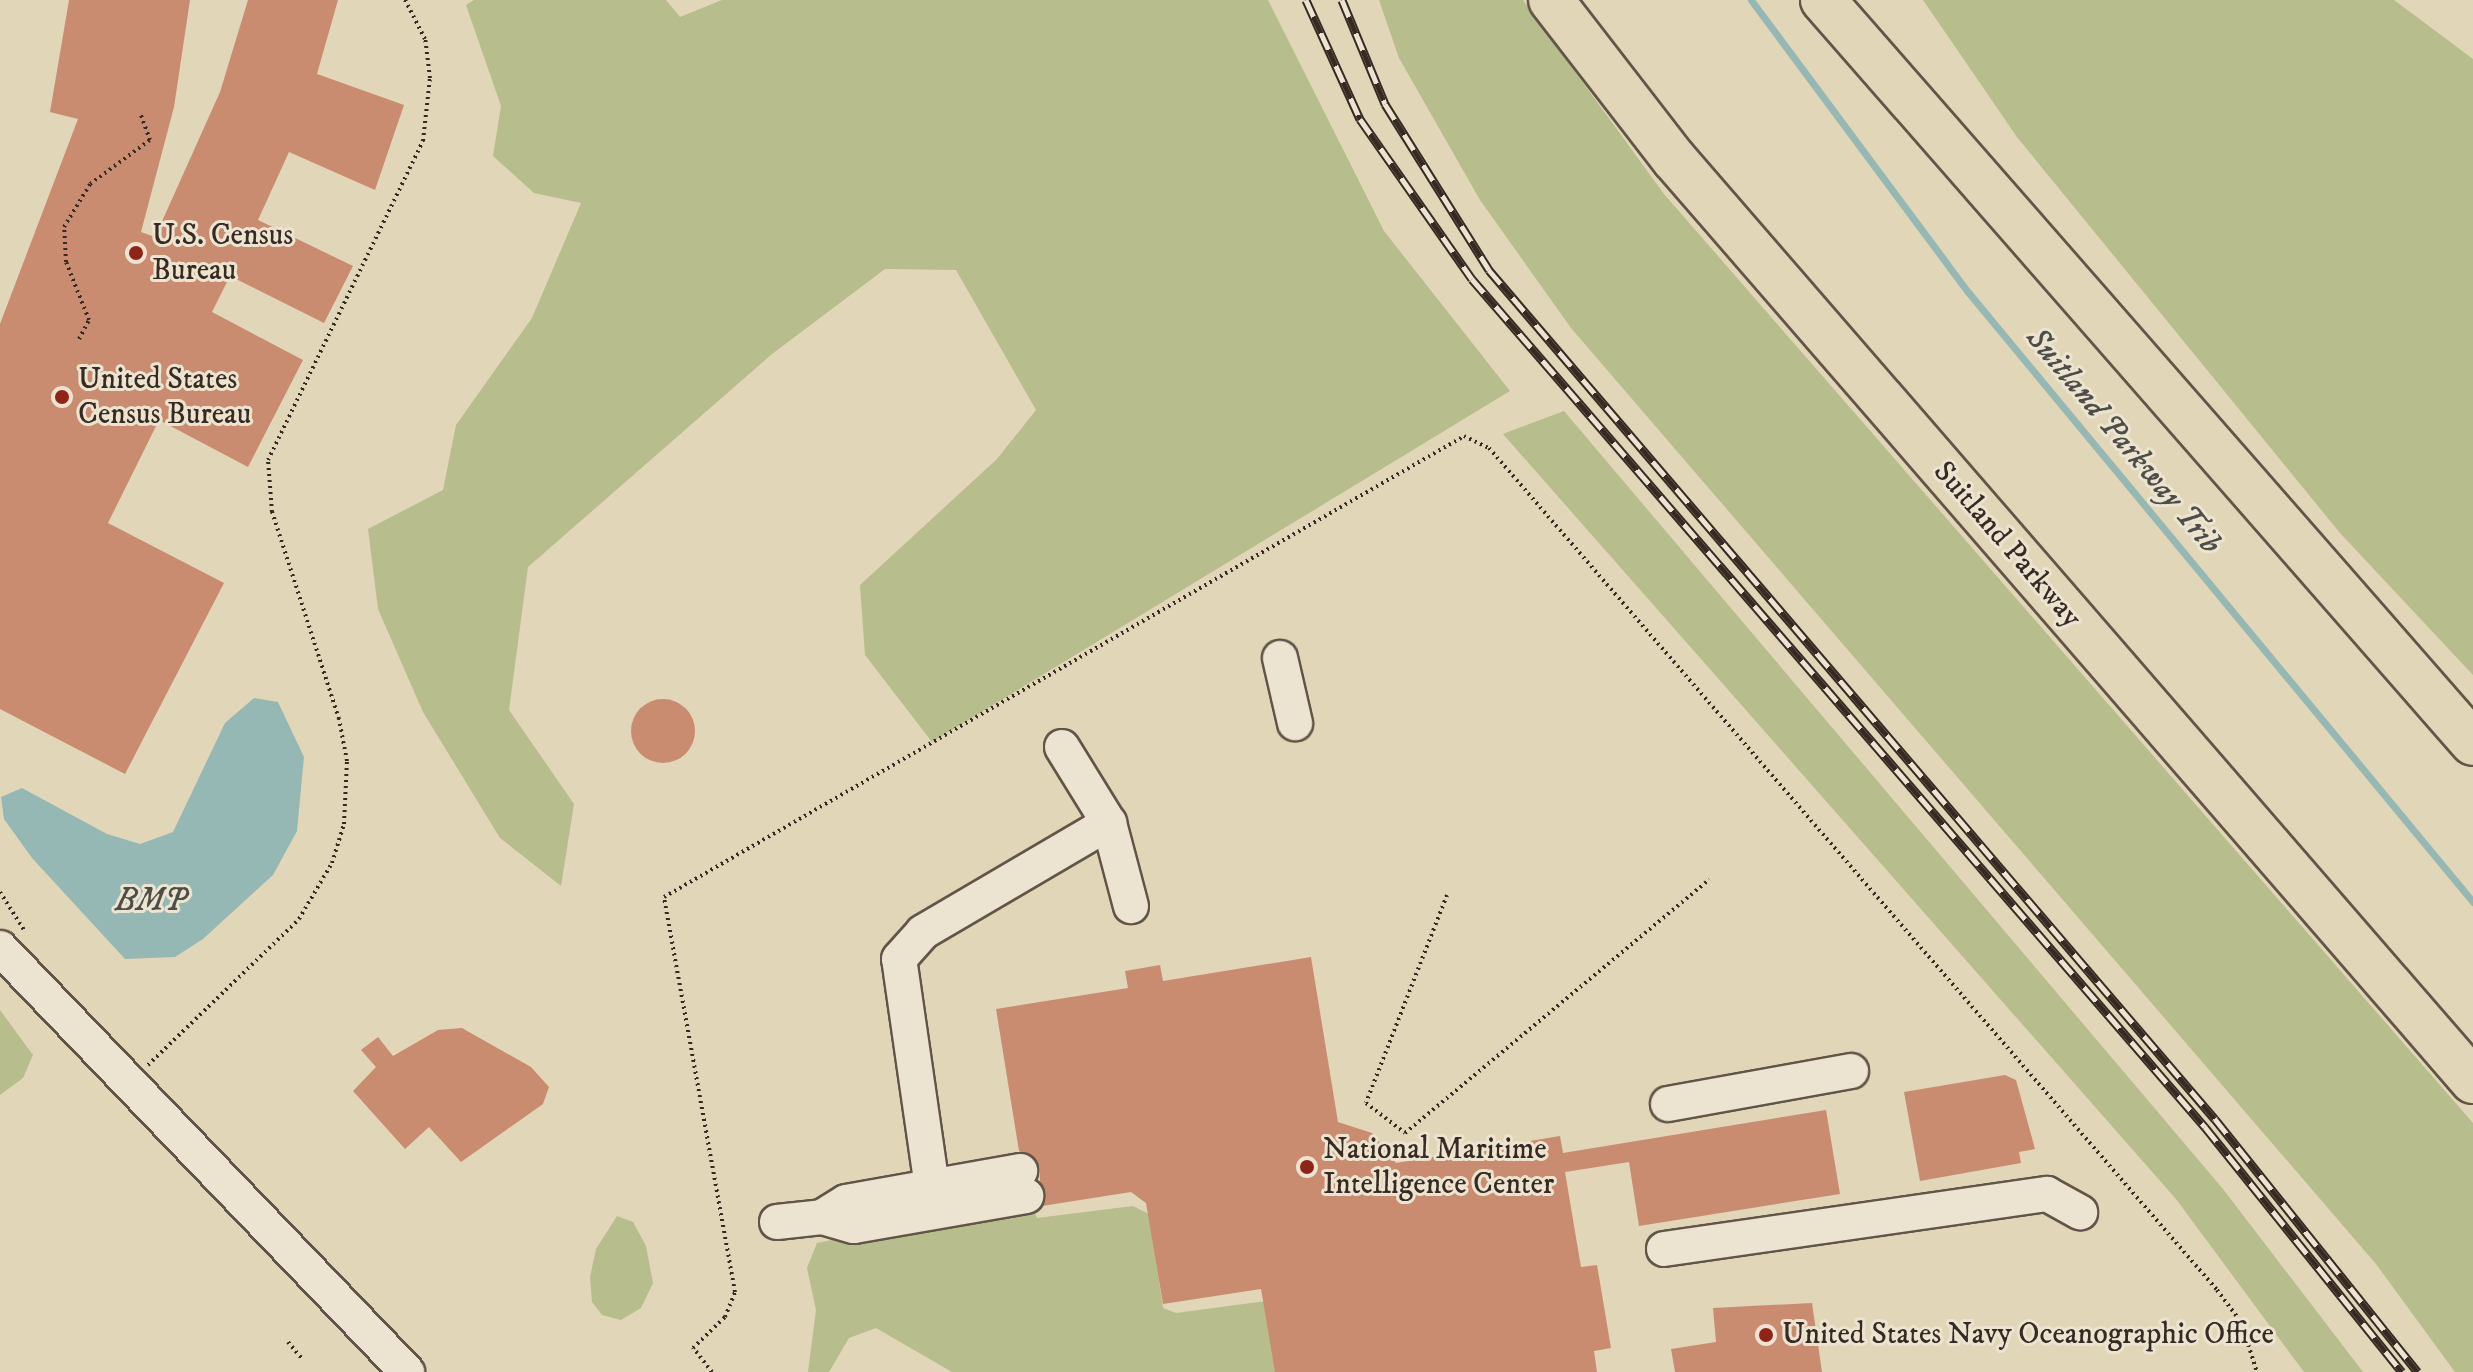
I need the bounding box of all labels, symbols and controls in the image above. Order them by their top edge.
place label: U.S. Census Bureau [152,218,293,288]
marker: U.S. Census Bureau [127,244,145,262]
water label: Suitland Parkway Trib [2017,320,2229,562]
place label: United States Census Bureau [78,362,251,432]
marker: United States Census Bureau [53,388,71,406]
street label: Suitland Parkway [1925,455,2089,635]
water label: BMP [115,882,187,920]
place label: National Maritime Intelligence Center [1323,1132,1554,1202]
marker: National Maritime Intelligence Center [1298,1158,1316,1176]
place label: United States Navy Oceanographic Office [1782,1317,2274,1353]
marker: United States Navy Oceanographic Office [1757,1326,1775,1344]

